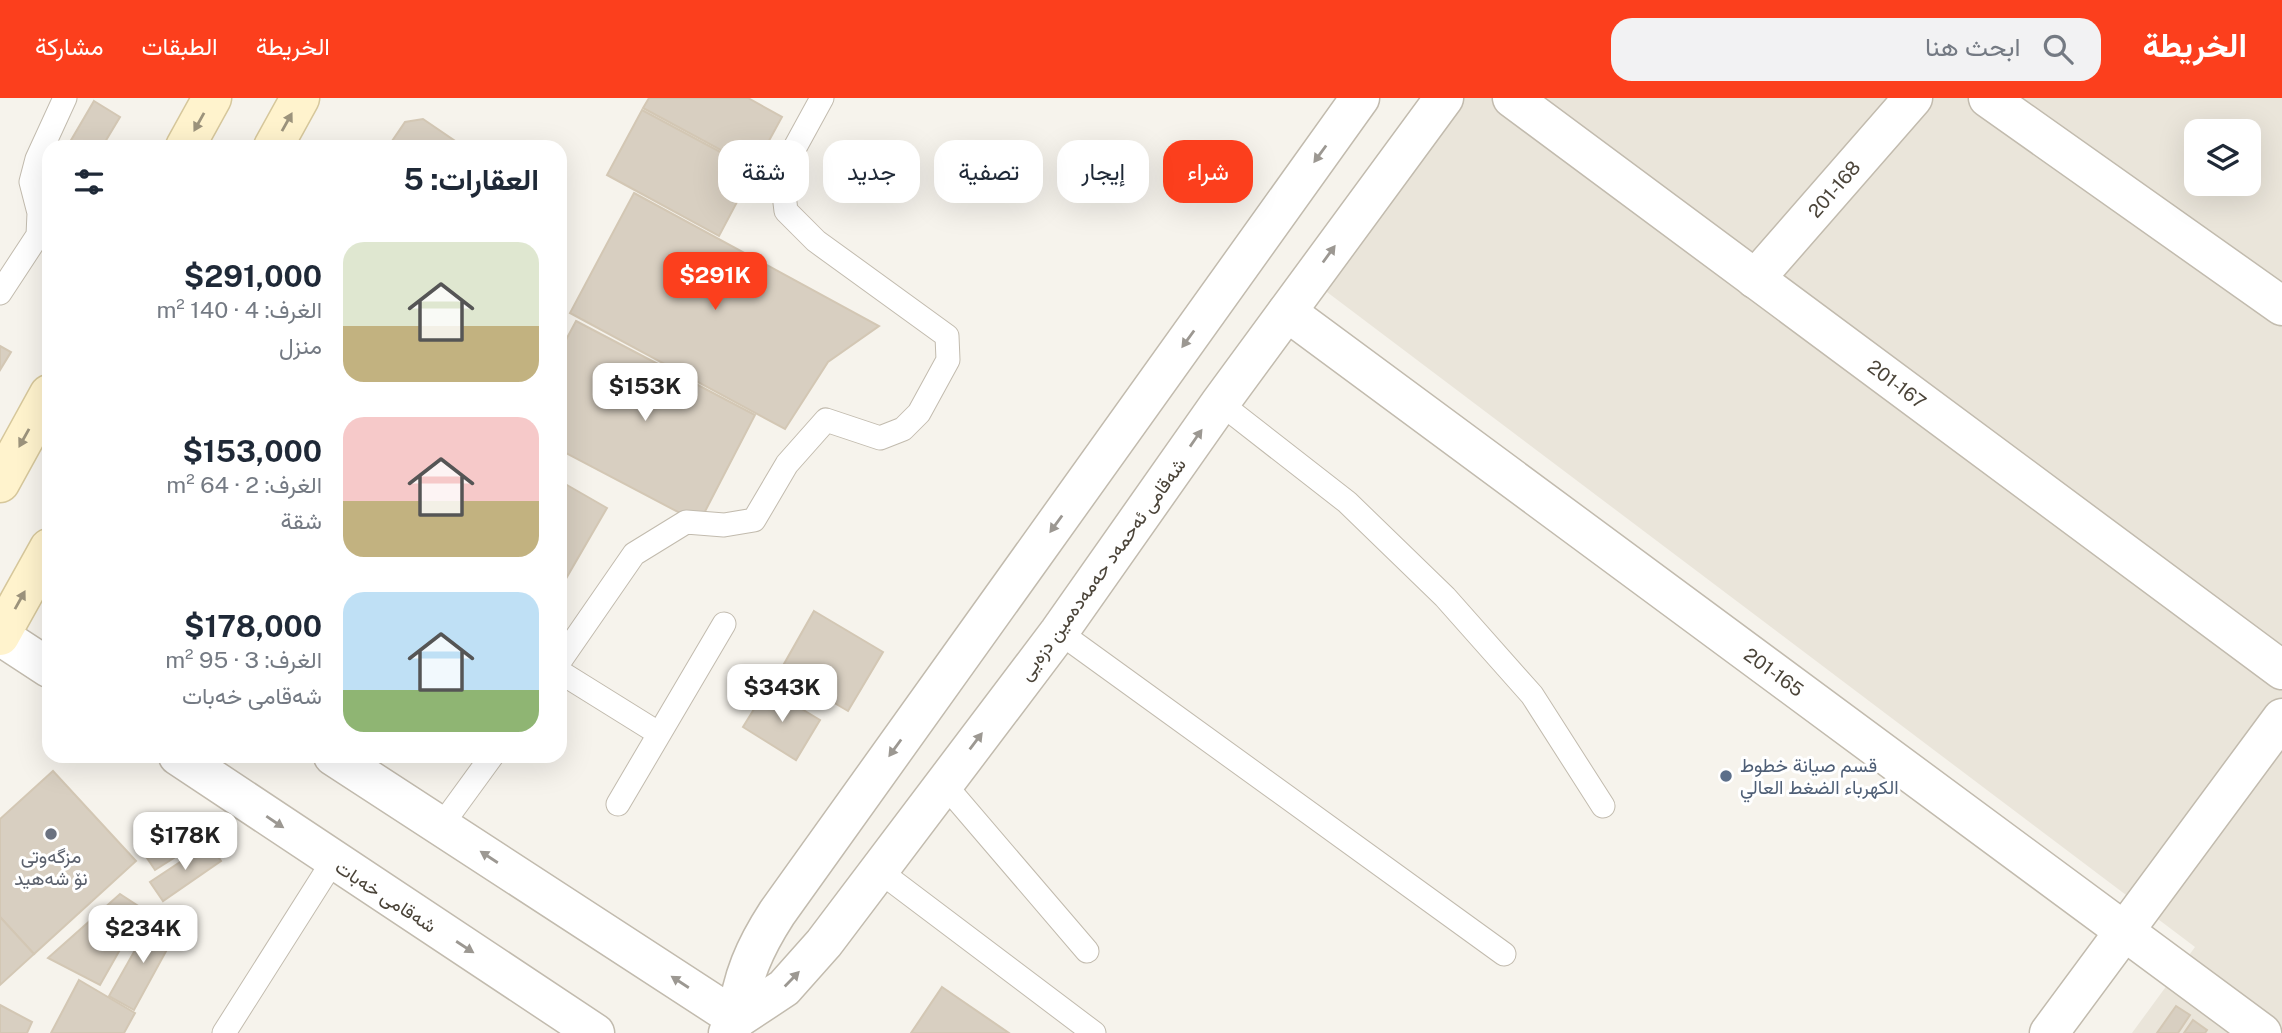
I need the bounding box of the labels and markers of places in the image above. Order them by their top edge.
pin: $291K [666,252,764,312]
pin: $153K [596,364,694,423]
pin: $343K [733,664,831,724]
place label: قسم صيانة خطوط الكهرباء الضغط العالي [1740,754,1899,803]
marker: قسم صيانة خطوط الكهرباء الضغط العالي [1718,768,1734,784]
pin: $178K [136,812,234,872]
marker: مزگەوتی نۆ شەهید [43,826,59,842]
place label: مزگەوتی نۆ شەهید [14,845,88,890]
pin: $234K [94,906,192,965]

